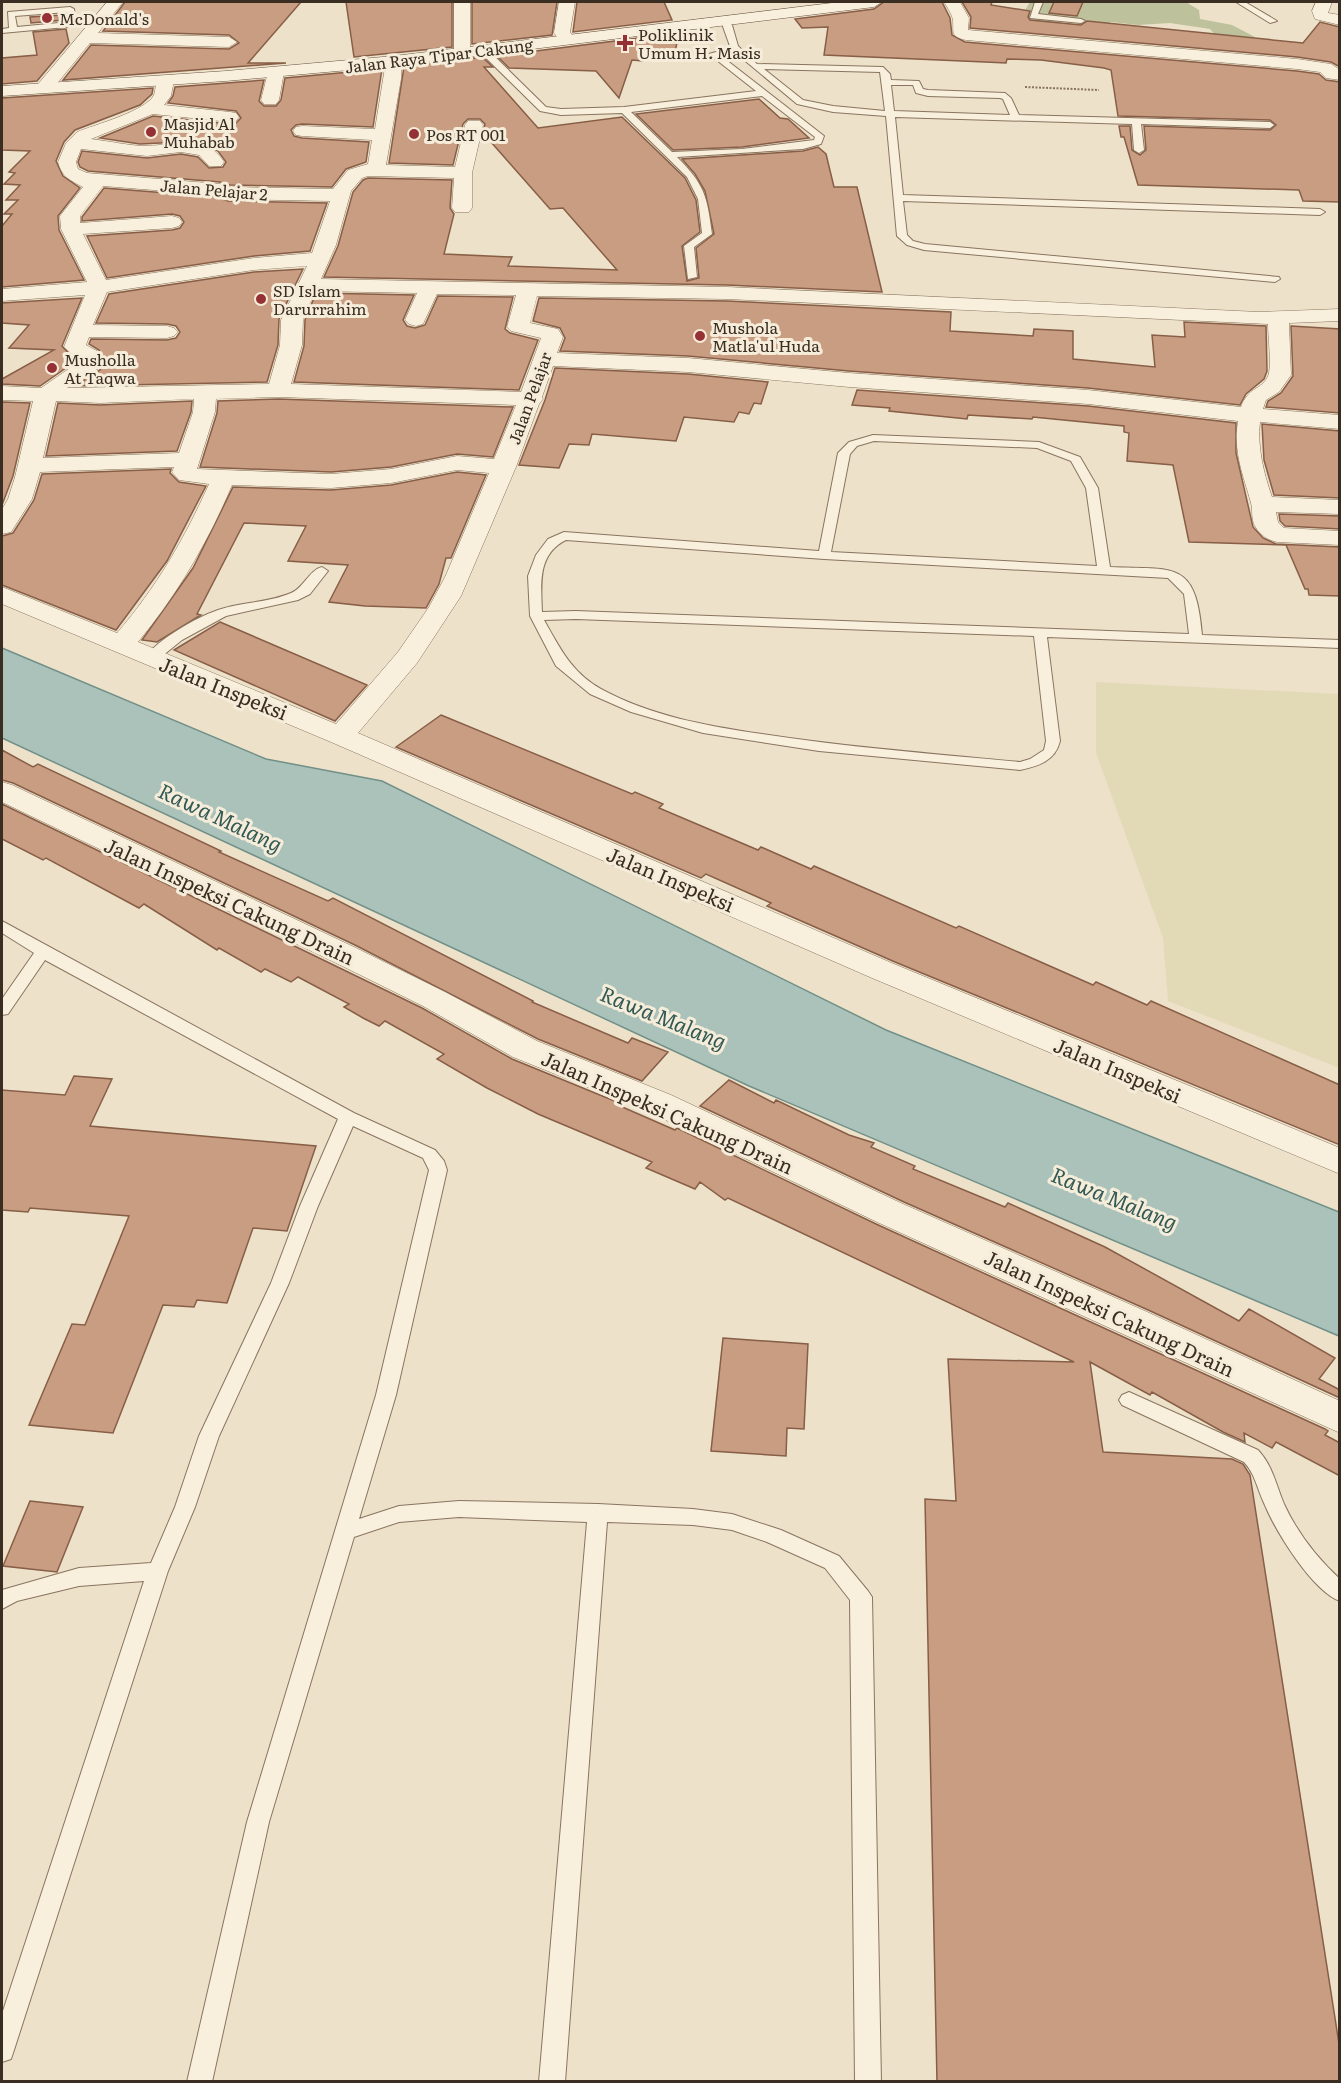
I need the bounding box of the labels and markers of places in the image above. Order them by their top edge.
place label: McDonald's [59,6,149,30]
marker: McDonald's [40,11,54,25]
place label: Poliklinik Umum H. Masis [638,22,761,64]
marker: Poliklinik Umum H. Masis [616,34,634,52]
place label: Masjid Al Muhabab [163,111,235,153]
place label: Pos RT 001 [426,122,506,146]
marker: Masjid Al Muhabab [144,125,158,139]
marker: Pos RT 001 [407,127,421,141]
place label: SD Islam Darurrahim [273,278,367,320]
marker: SD Islam Darurrahim [254,292,268,306]
place label: Mushola Matla'ul Huda [712,315,820,357]
marker: Mushola Matla'ul Huda [693,329,707,343]
place label: Musholla At Taqwa [64,347,136,389]
marker: Musholla At Taqwa [45,361,59,375]

